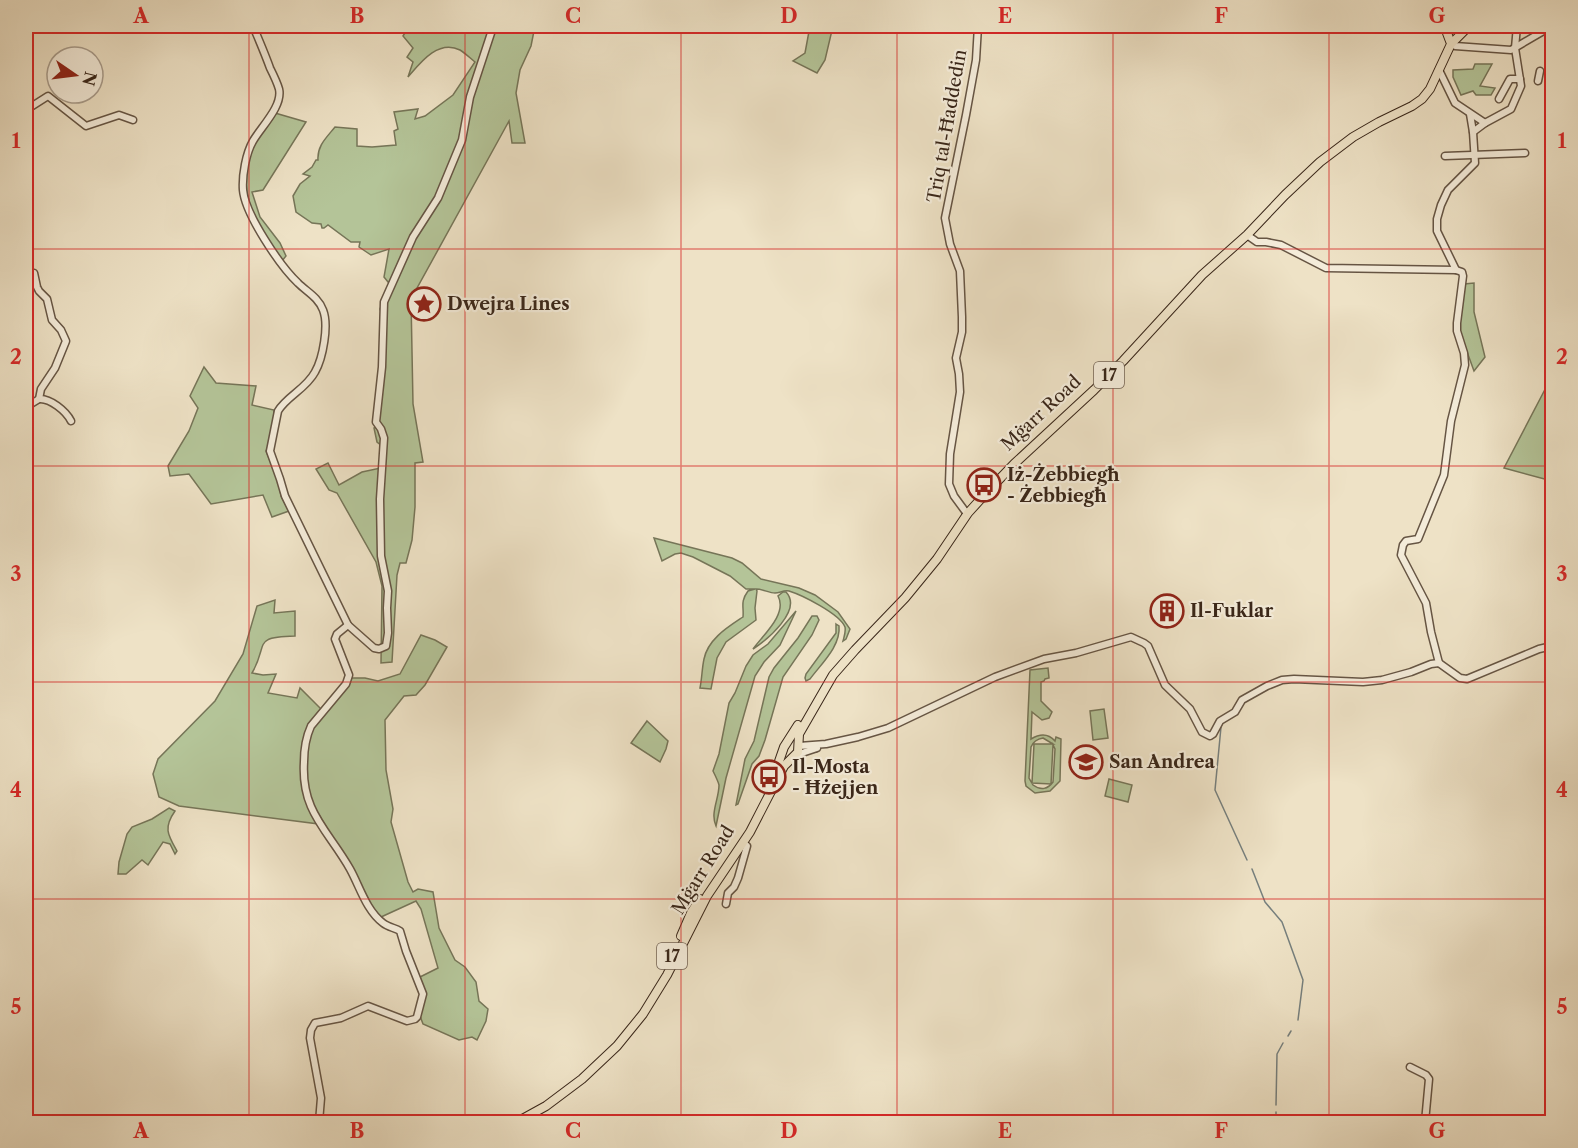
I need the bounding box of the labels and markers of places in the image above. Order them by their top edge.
place icon: Dwejra Lines [406,286,442,322]
place label: Dwejra Lines [447,293,570,315]
place label: Iż-Żebbiegħ - Żebbiegħ [1007,463,1120,507]
bus stop icon: Iż-Żebbiegħ - Żebbiegħ [966,467,1002,503]
building icon: Il-Fuklar [1149,593,1185,629]
place label: Il-Fuklar [1190,600,1273,622]
school or university icon: San Andrea [1068,744,1104,780]
place label: San Andrea [1109,751,1216,773]
place label: Il-Mosta - Ħżejjen [792,756,879,799]
bus stop icon: Il-Mosta - Ħżejjen [751,759,787,795]

